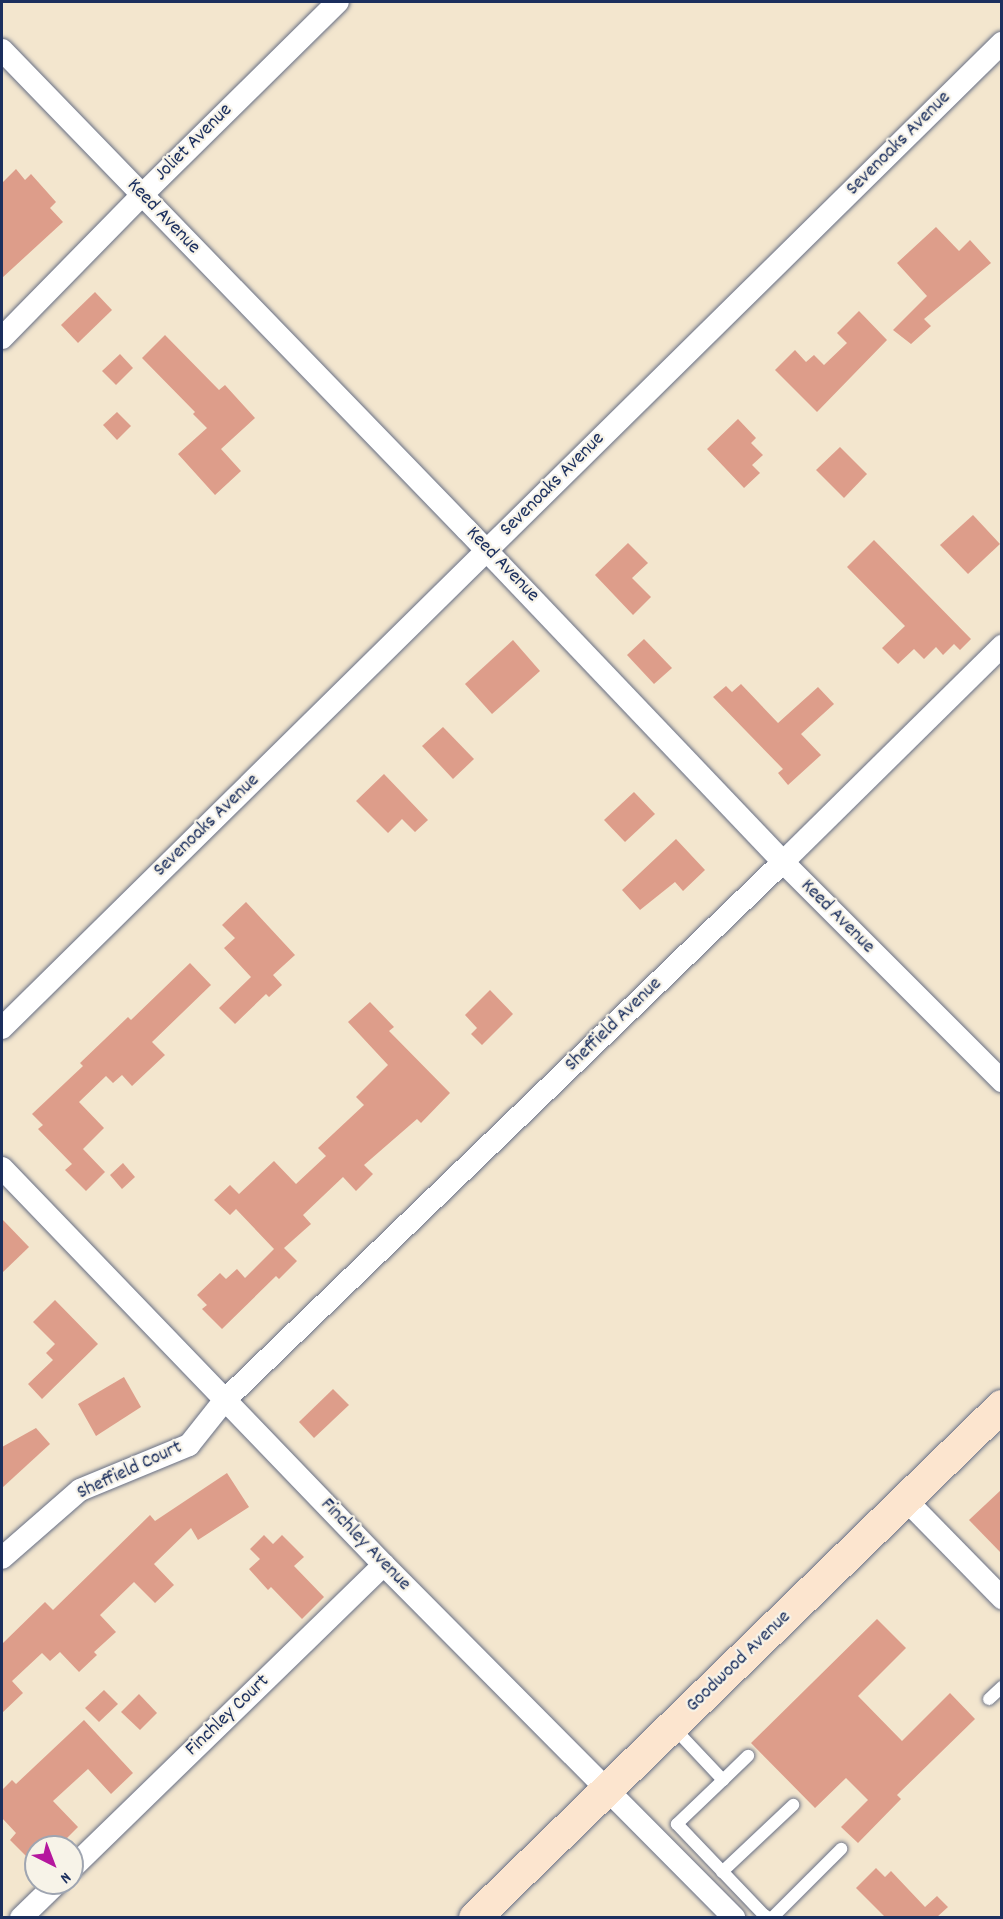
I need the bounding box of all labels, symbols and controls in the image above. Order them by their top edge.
street label: Sevenoaks Avenue [842,87,956,201]
street label: Joliet Avenue [150,99,238,187]
street label: Keed Avenue [121,174,205,260]
street label: Sevenoaks Avenue [496,428,610,542]
street label: Keed Avenue [460,522,544,608]
street label: Sevenoaks Avenue [149,769,265,883]
street label: Keed Avenue [795,875,879,959]
street label: Sheffield Avenue [560,973,668,1077]
street label: Sheffield Court [74,1436,186,1506]
street label: Finchley Avenue [315,1494,415,1596]
street label: Goodwood Avenue [682,1606,796,1718]
street label: Finchley Court [181,1670,275,1762]
north arrow [24,1835,84,1895]
text: N [54,1866,76,1888]

